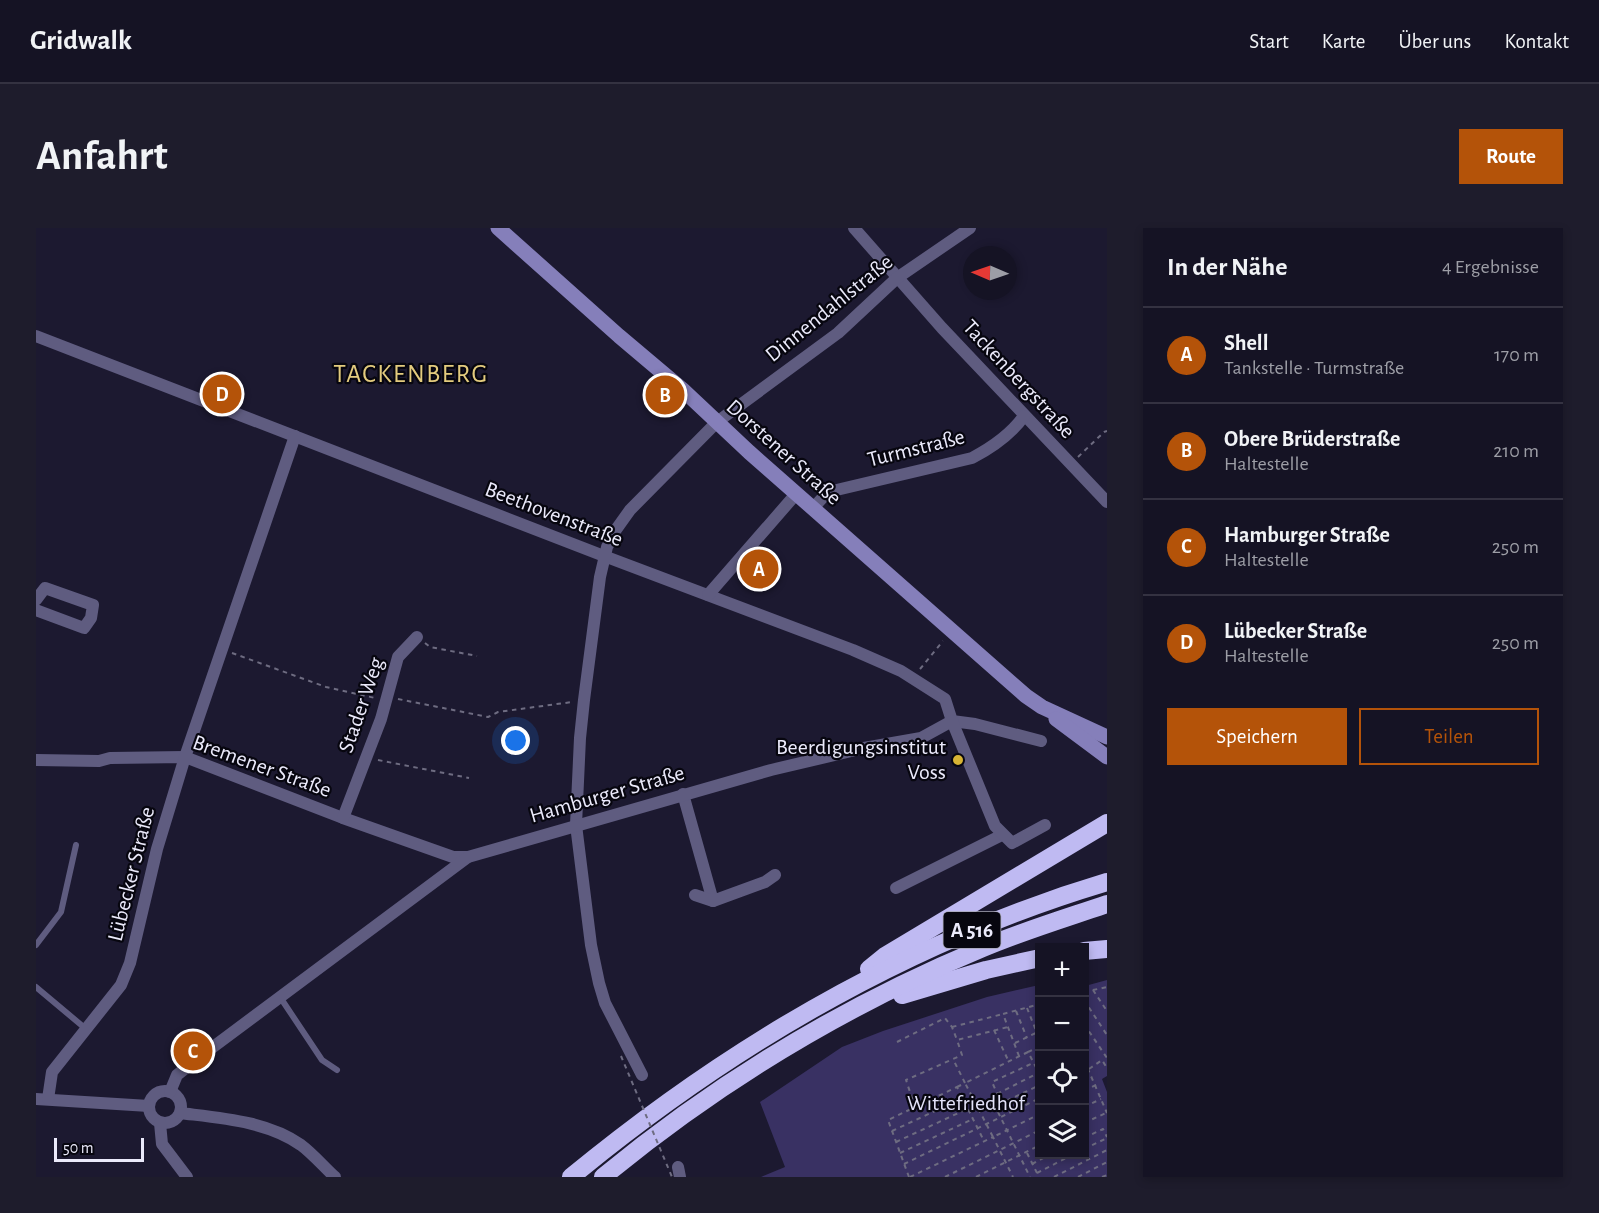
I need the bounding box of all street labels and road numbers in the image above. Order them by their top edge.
street label: Dinnendahlstraße [761,250,897,366]
street label: Tackenbergstraße [959,316,1079,442]
street label: Dorstener Straße [722,395,846,509]
street label: Turmstraße [865,425,967,471]
street label: Beethovenstraße [482,478,626,550]
street label: Stader Weg [334,654,388,755]
street label: Bremener Straße [190,731,334,801]
street label: Hamburger Straße [527,761,687,827]
street label: Lübecker Straße [104,805,158,943]
road number: A 516 [944,912,1000,948]

